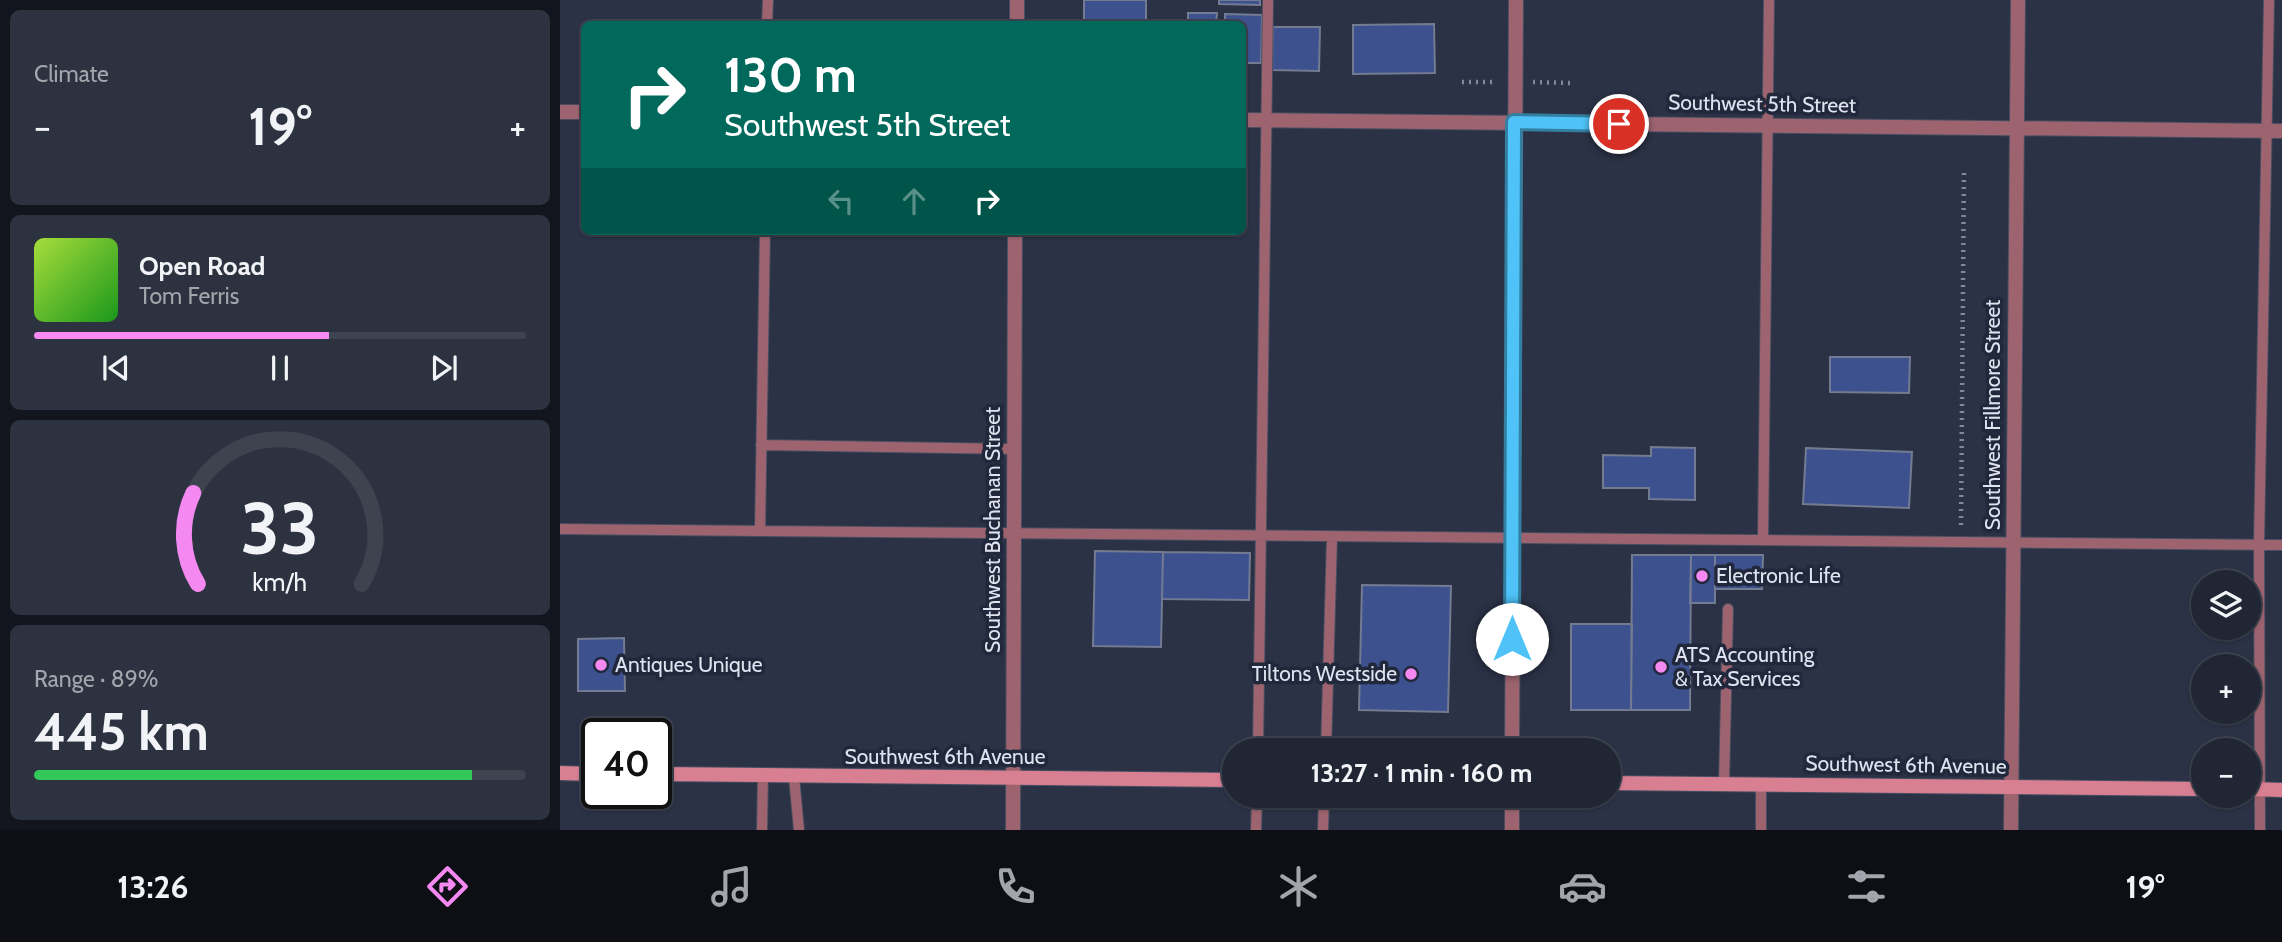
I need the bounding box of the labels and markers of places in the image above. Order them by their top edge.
pin [1589,94,1649,154]
place label: Electronic Life [1716,563,1841,588]
marker: Electronic Life [1694,568,1710,584]
place label: ATS Accounting & Tax Services [1675,642,1815,691]
place label: Antiques Unique [615,652,763,677]
marker: Antiques Unique [593,657,609,673]
marker: ATS Accounting & Tax Services [1653,659,1669,675]
place label: Tiltons Westside [1252,661,1397,686]
marker: Tiltons Westside [1403,666,1419,682]

